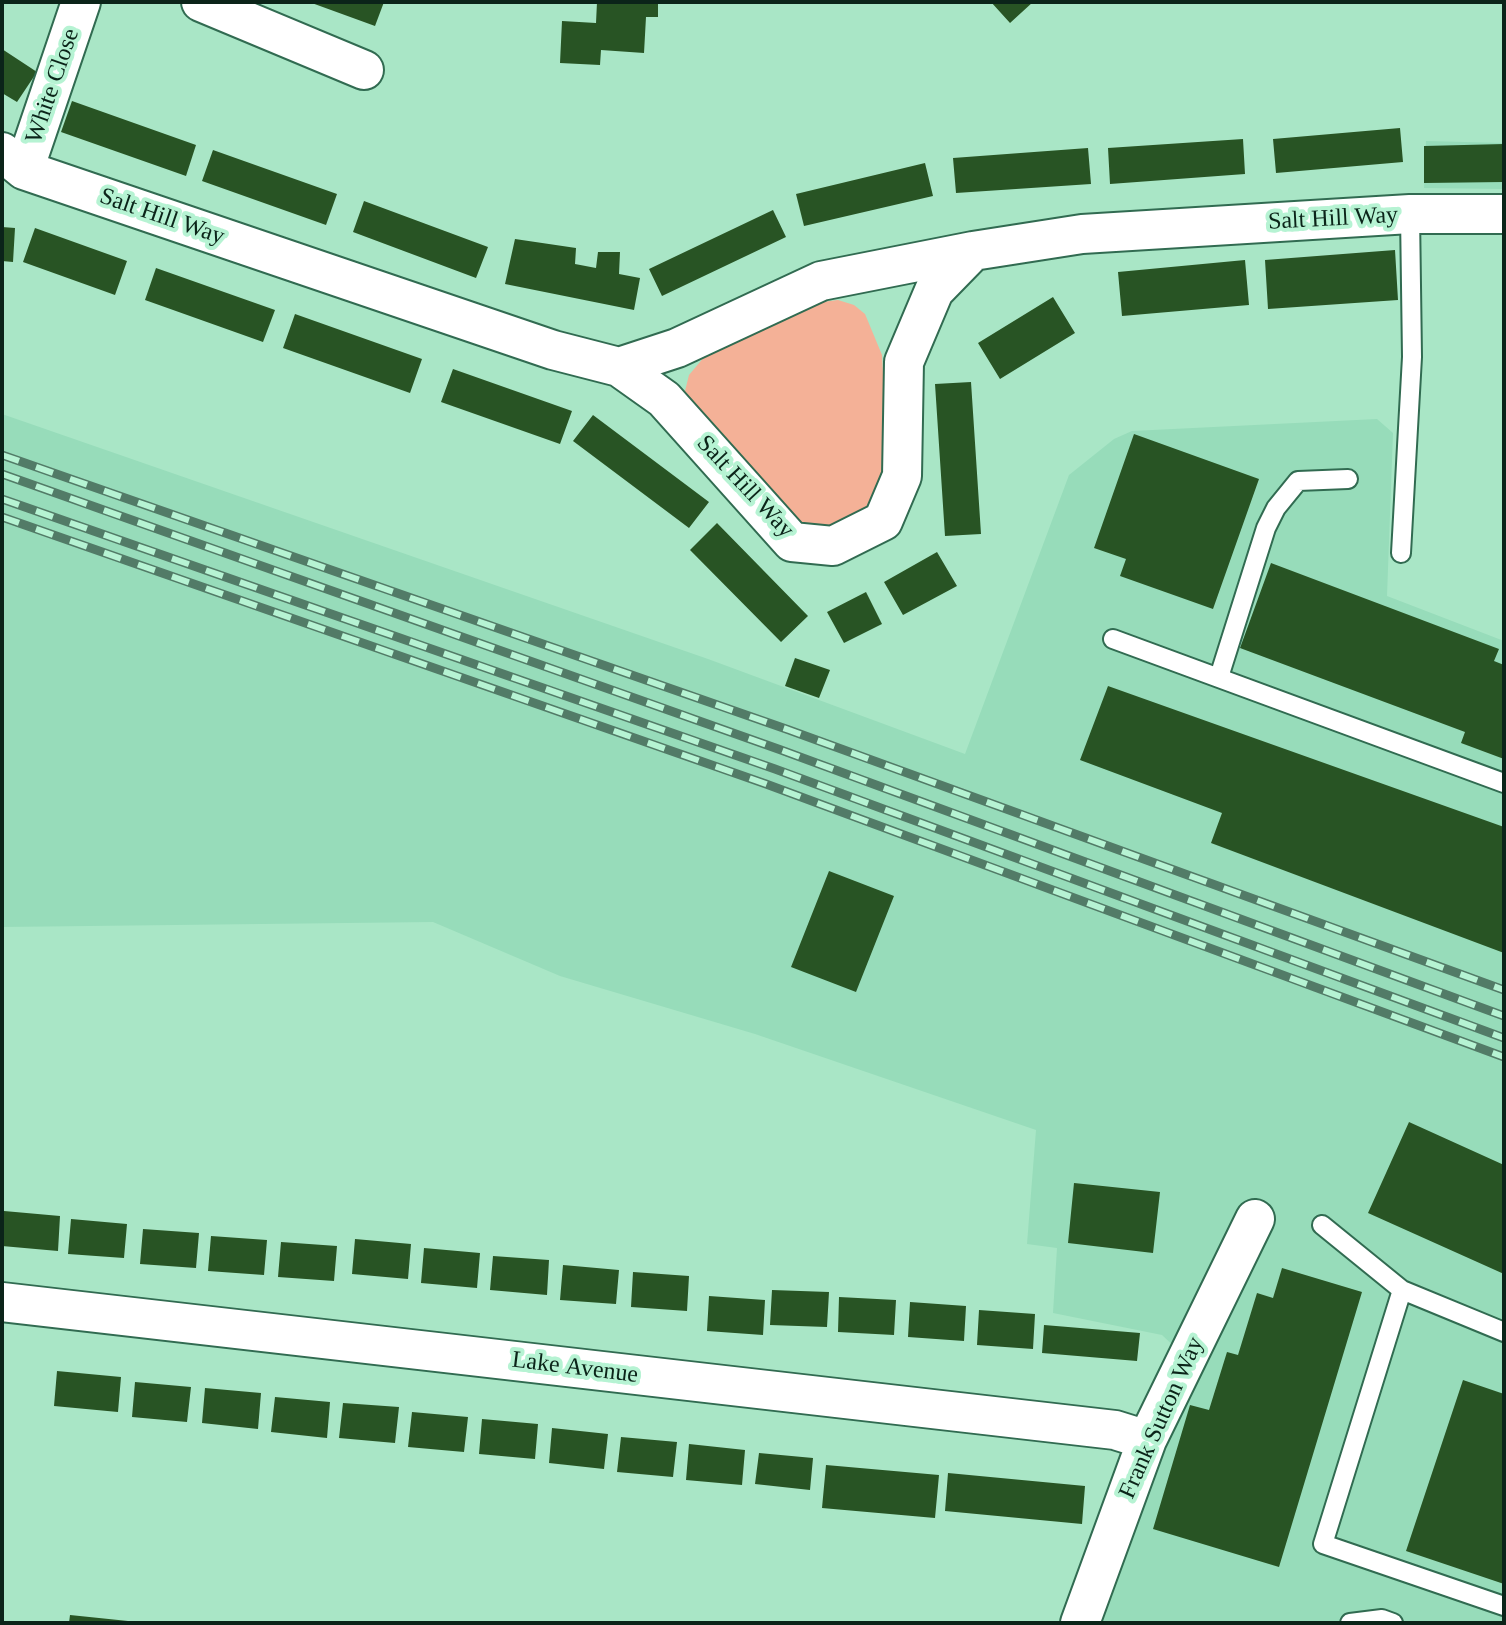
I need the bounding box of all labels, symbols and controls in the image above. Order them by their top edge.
street label: White Close [20,25,86,147]
street label: Salt Hill Way [96,182,228,252]
street label: Salt Hill Way [1267,201,1399,237]
street label: Salt Hill Way [690,430,800,544]
street label: Frank Sutton Way [1113,1333,1211,1503]
street label: Lake Avenue [510,1346,640,1390]

